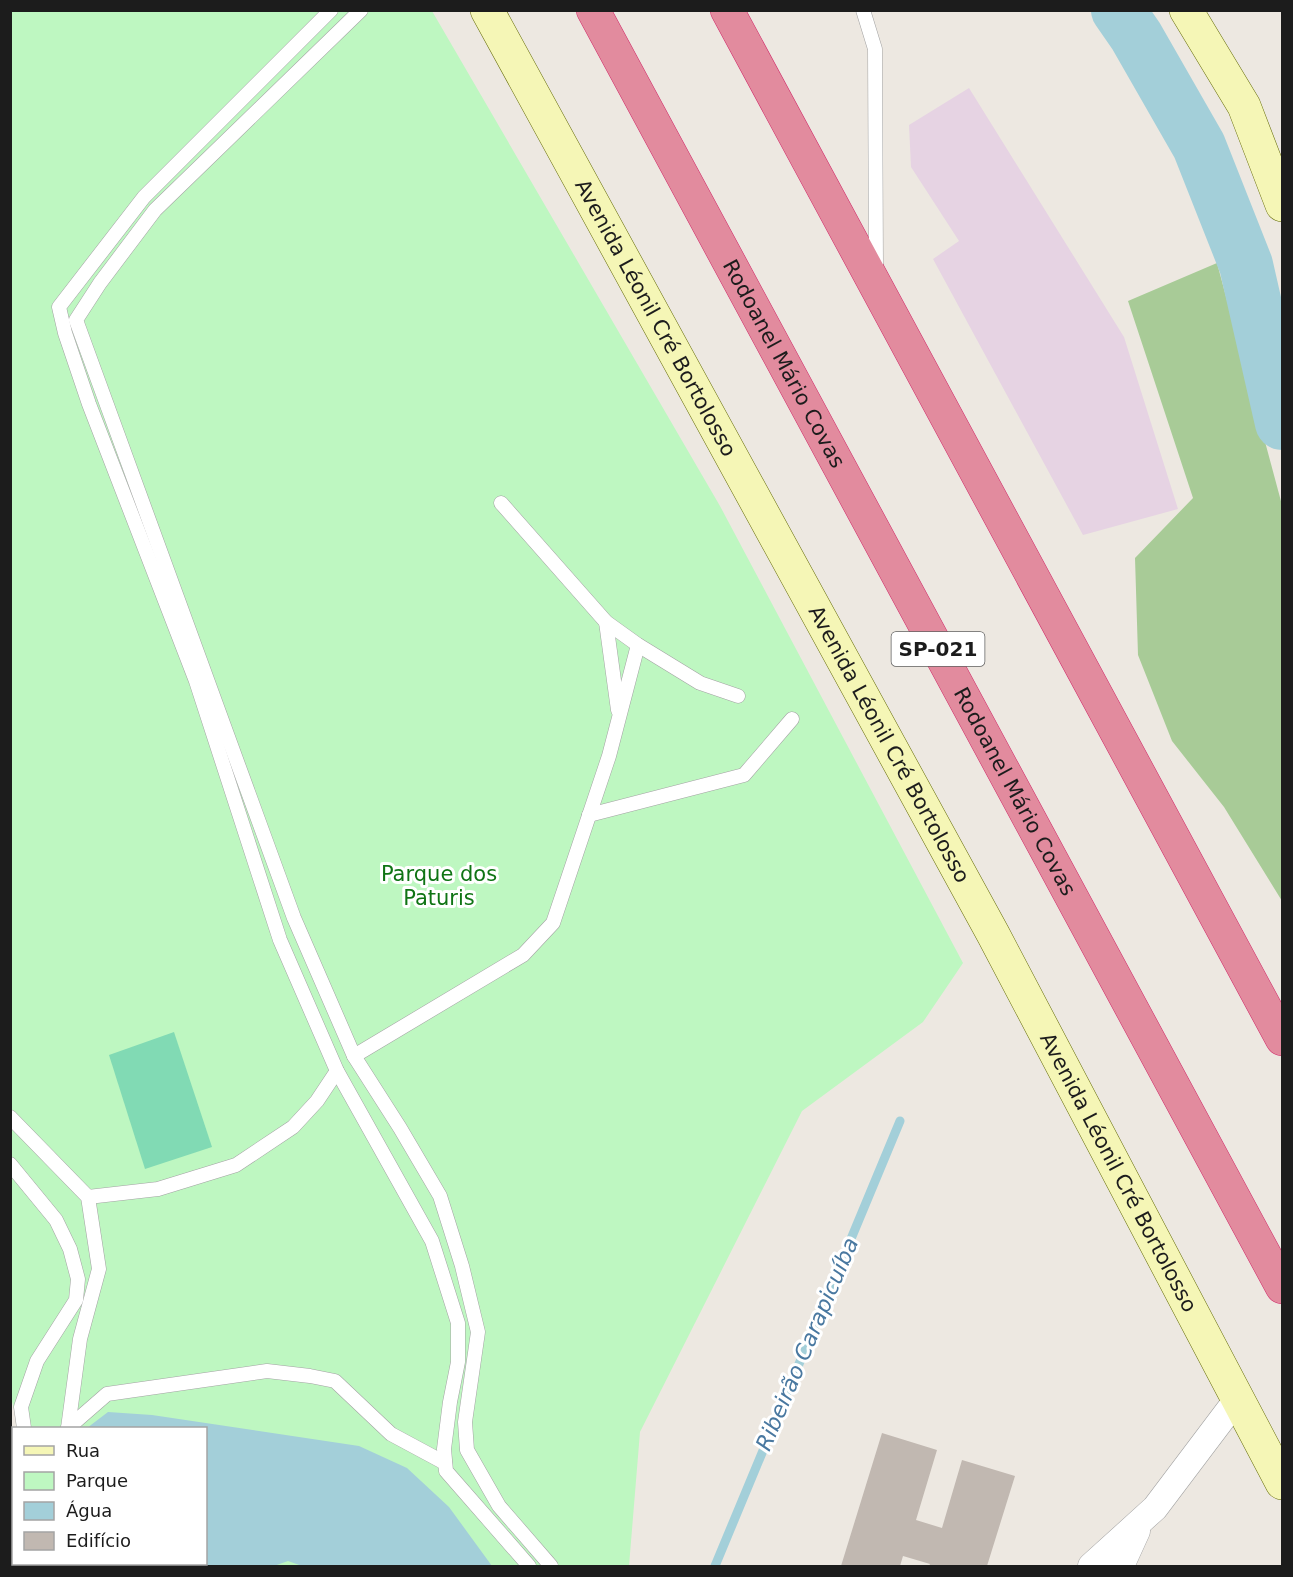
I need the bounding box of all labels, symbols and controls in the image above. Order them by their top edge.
street label: Avenida Léonil Cré Bortolosso [570,175,741,461]
street label: Rodoanel Mário Covas [718,255,850,472]
street label: Avenida Léonil Cré Bortolosso [803,601,975,887]
road number: SP-021 [892,632,984,666]
street label: Rodoanel Mário Covas [949,683,1081,900]
park label: Parque dos Paturis [381,862,497,910]
street label: Avenida Léonil Cré Bortolosso [1035,1029,1202,1316]
water label: Ribeirão Carapicuíba [751,1234,863,1454]
legend [12,1427,207,1565]
text: Rua [66,1440,100,1461]
text: Parque [66,1470,128,1491]
text: Água [66,1500,112,1521]
text: Edifício [66,1530,131,1551]

